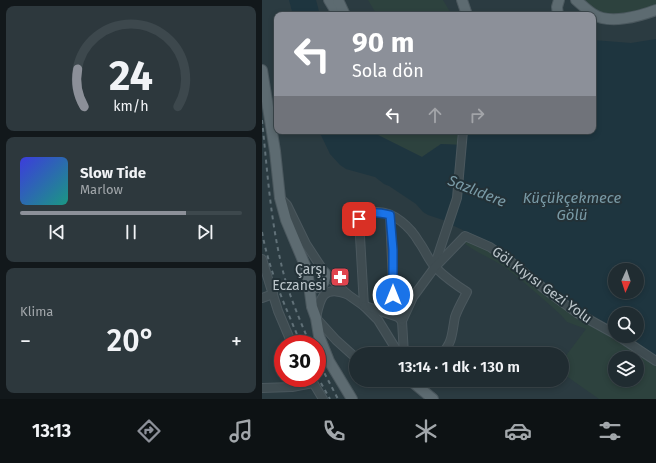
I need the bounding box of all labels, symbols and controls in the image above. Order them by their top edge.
text: 90 m [352,26,414,59]
icon: left [286,28,338,80]
text: 24 [109,50,153,100]
text: Sola dön [352,60,424,82]
text: km/h [113,97,149,114]
icon: left [382,104,404,126]
icon: ahead [424,104,446,126]
icon: right [466,104,488,126]
text: Slow Tide [80,164,146,182]
water label: Sazlıdere [444,171,509,211]
text: Marlow [80,182,123,197]
water label: Küçükçekmece Gölü [523,189,622,224]
pin [342,202,376,236]
icon: arrive [348,208,370,230]
icon: previous [46,221,68,243]
icon: pause [120,221,142,243]
icon: next [194,221,216,243]
street label: Göl Kıyısı Gezi Yolu [489,243,595,327]
place label: Çarşı Eczanesi [272,261,326,294]
north arrow [608,263,644,299]
map controls [608,263,644,387]
pharmacy icon: Çarşı Eczanesi [329,266,351,288]
position arrow [372,274,414,316]
text: Klima [20,304,53,319]
button: search [608,307,644,343]
text: 20° [107,323,155,359]
text: − [20,328,31,355]
text: + [231,328,242,355]
speed limit sign: 30 [274,335,326,387]
button: layers [608,351,644,387]
text: 13:14 · 1 dk · 130 m [398,358,520,376]
icon: directions [135,417,163,445]
icon: music [227,417,255,445]
icon: phone [320,417,348,445]
icon: climate [412,417,440,445]
icon: car [504,417,532,445]
icon: filters [596,417,624,445]
text: 13:13 [32,420,71,442]

